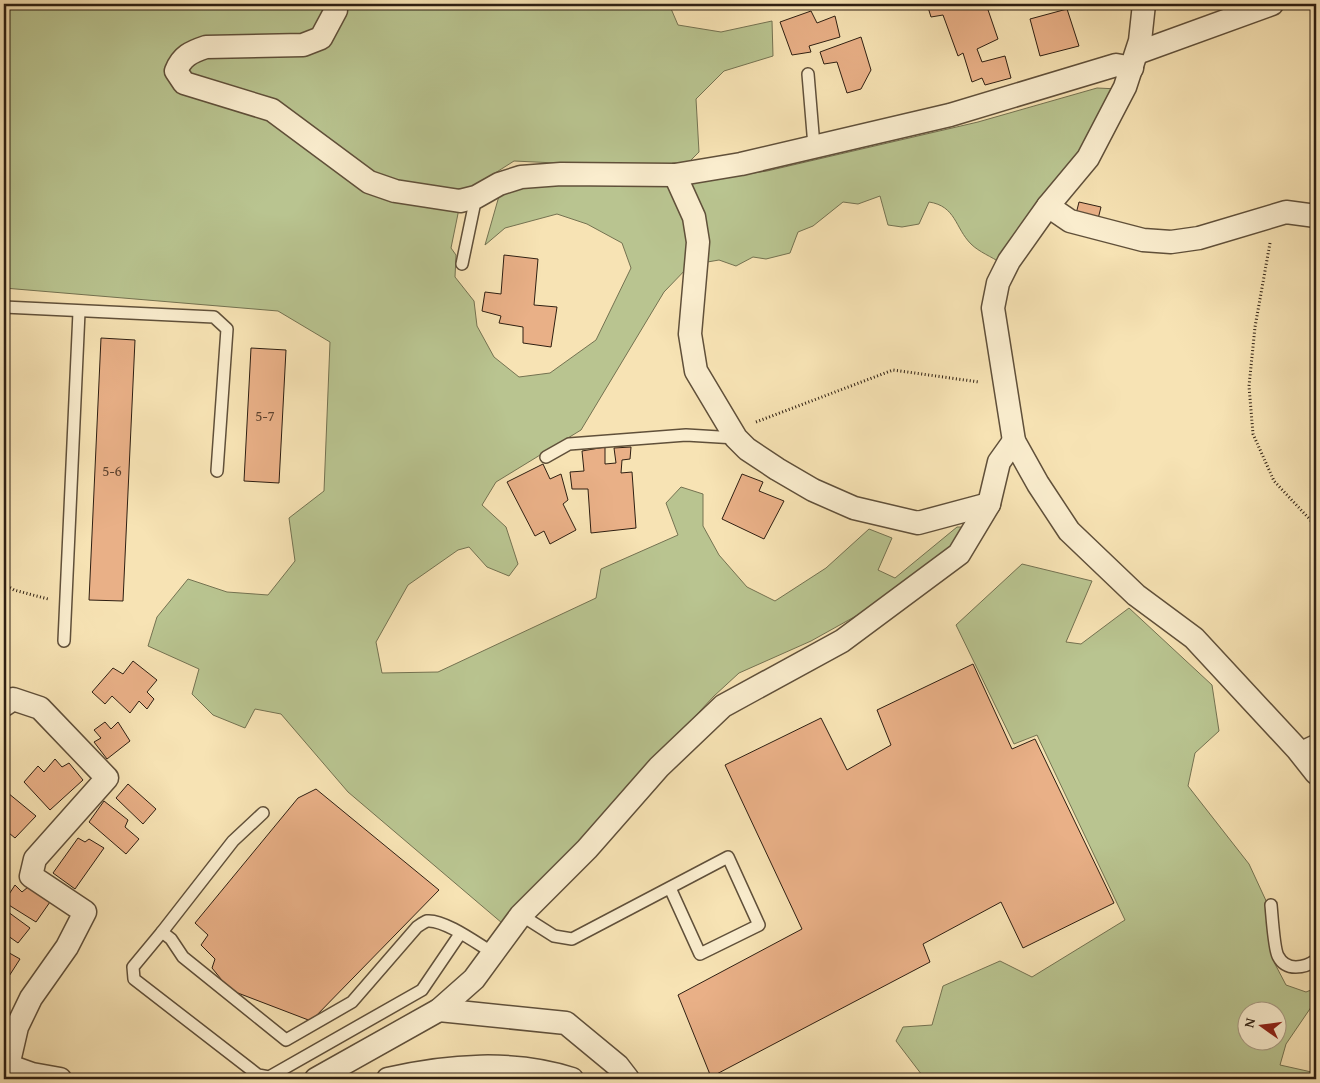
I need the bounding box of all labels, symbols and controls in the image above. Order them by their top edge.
house number: 5-7 [255,405,275,426]
house number: 5-6 [102,460,122,481]
north arrow [1238,1000,1288,1050]
text: N [1239,1015,1260,1030]

